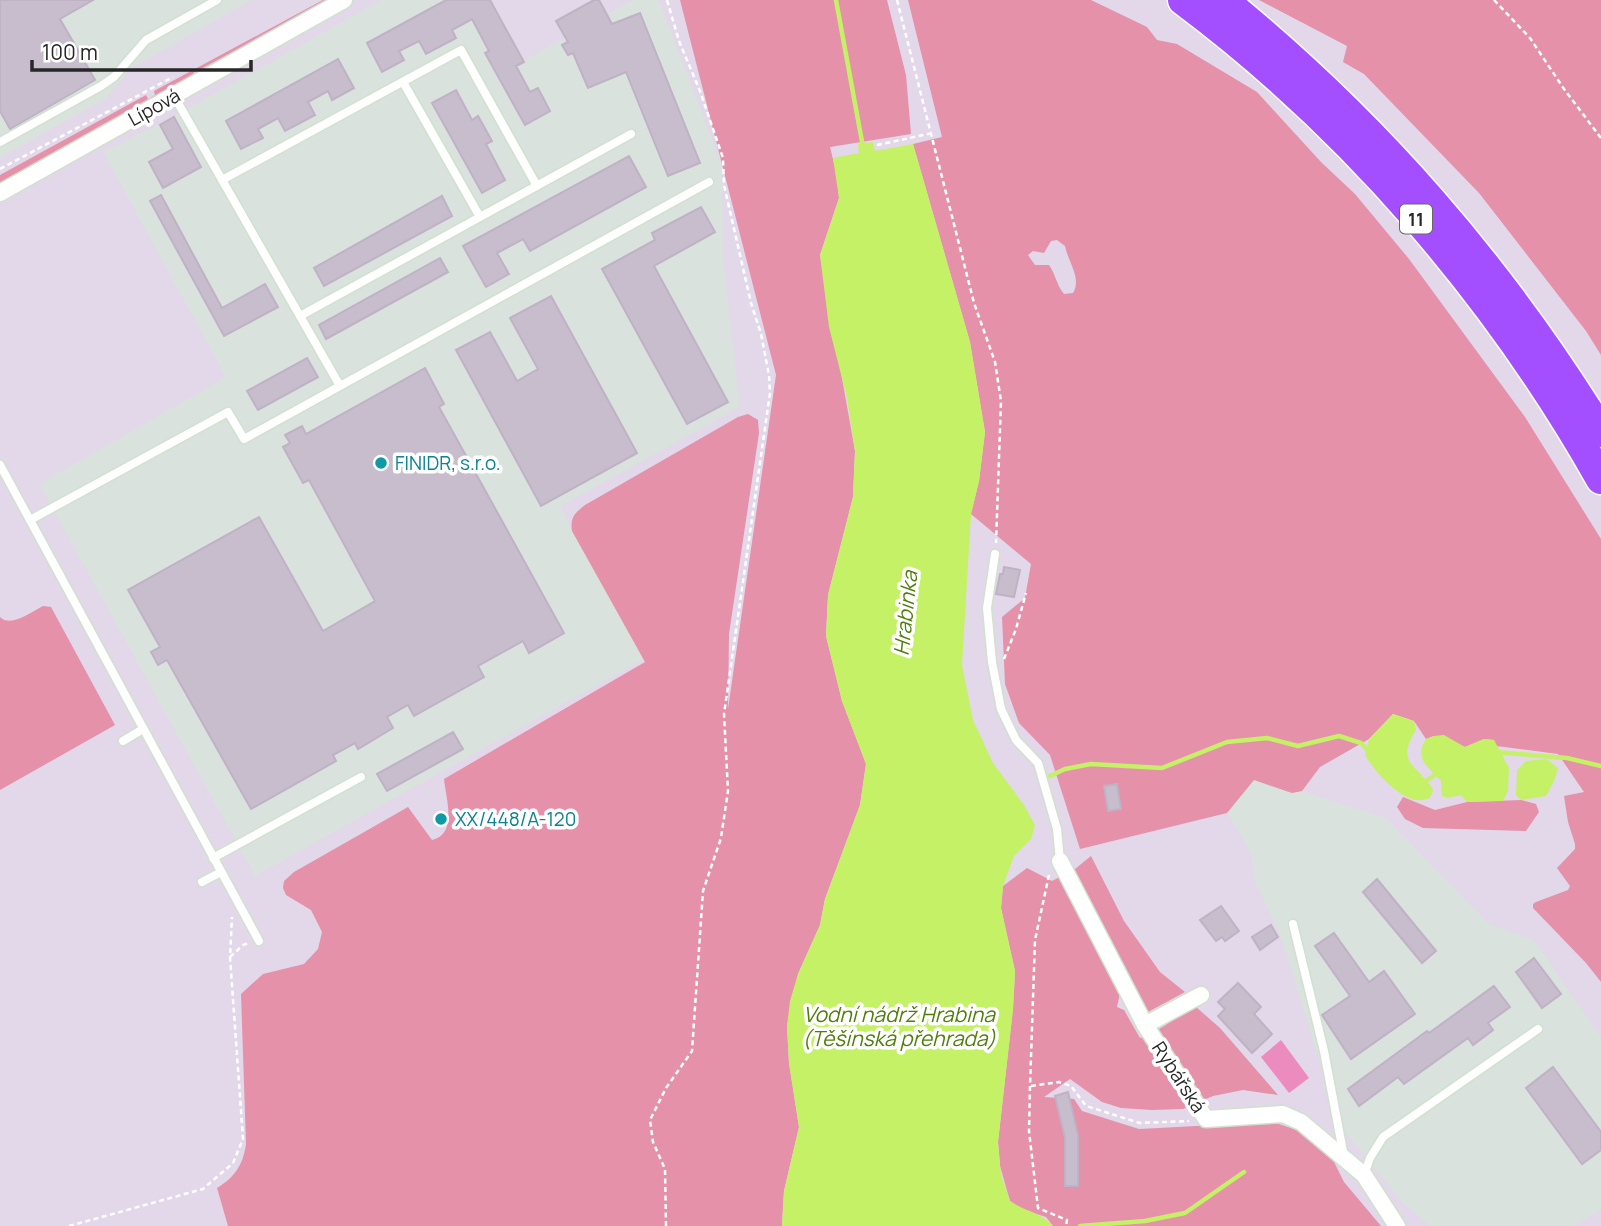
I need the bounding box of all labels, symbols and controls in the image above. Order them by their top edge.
scale bar [32,28,250,72]
text: 100 m [42,38,98,66]
street label: Lípová [123,82,185,132]
road number: 11 [1400,204,1432,233]
place label: FINIDR, s.r.o. [395,450,501,476]
marker: FINIDR, s.r.o. [373,455,389,471]
water label: Hrabinka [887,568,924,657]
place label: XX/448/A-120 [455,806,576,832]
marker: XX/448/A-120 [433,811,449,827]
water label: Vodní nádrž Hrabina (Těšínská přehrada) [802,1000,996,1052]
street label: Rybářská [1146,1036,1212,1118]

